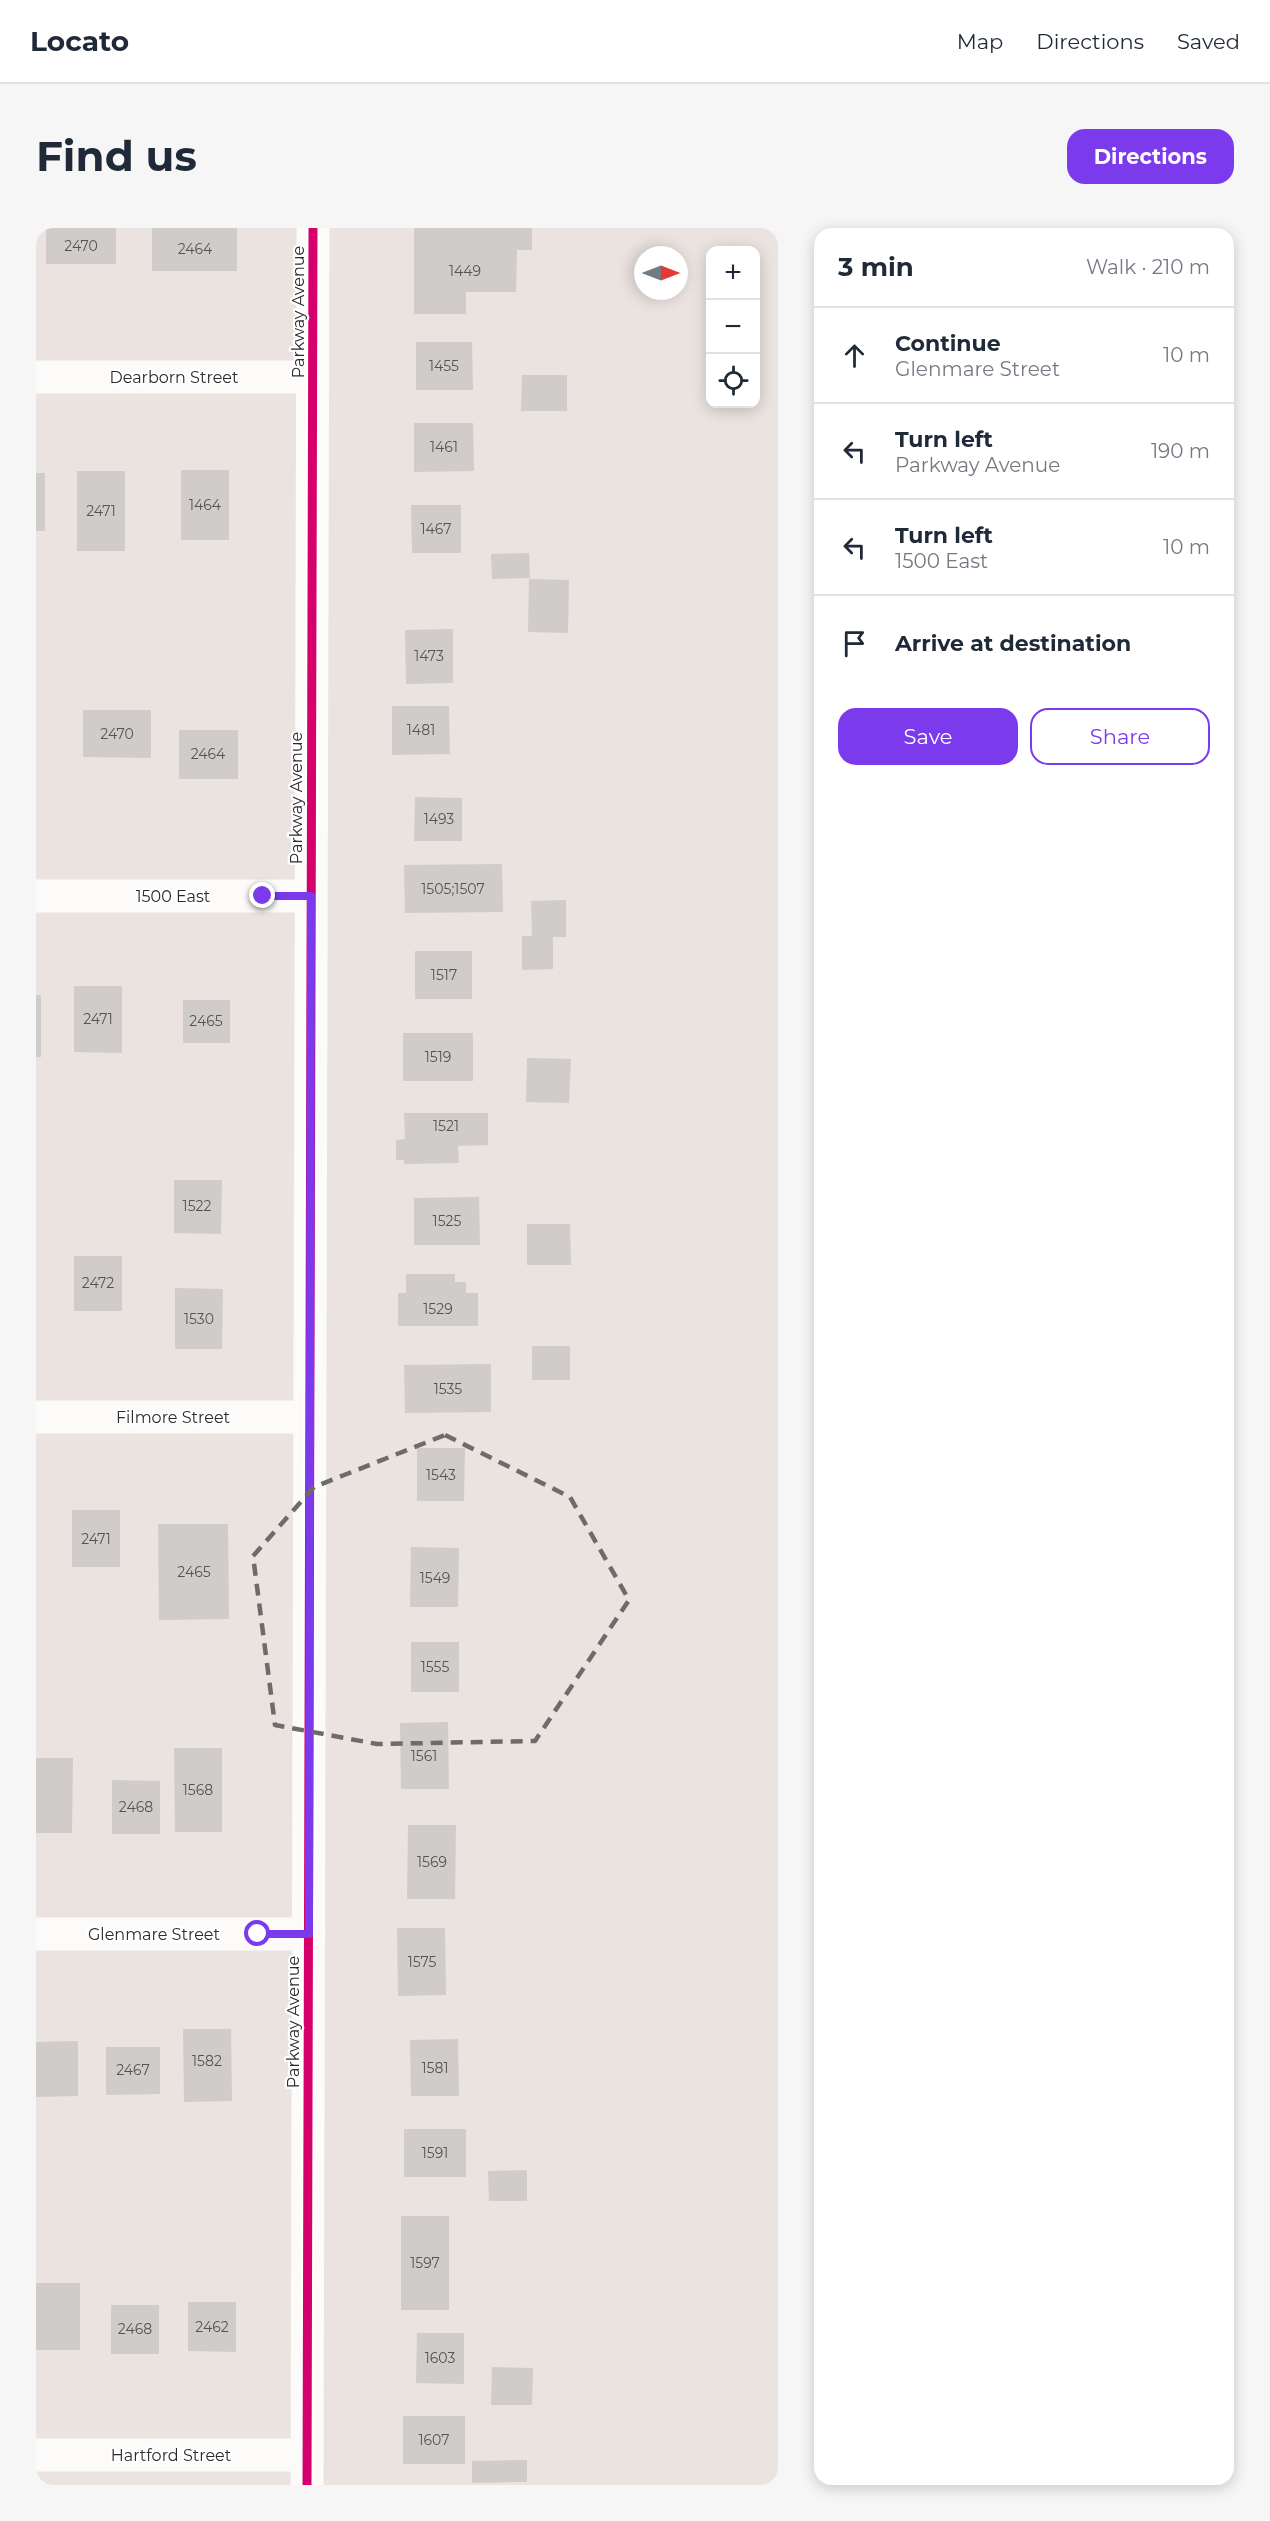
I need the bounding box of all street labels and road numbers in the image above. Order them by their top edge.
street label: Parkway Avenue [289,246,308,378]
street label: Dearborn Street [110,368,239,387]
street label: Parkway Avenue [287,732,306,864]
street label: 1500 East [136,887,211,906]
street label: Filmore Street [116,1408,231,1427]
street label: Glenmare Street [88,1925,221,1944]
street label: Parkway Avenue [284,1956,303,2088]
street label: Hartford Street [111,2446,232,2465]

